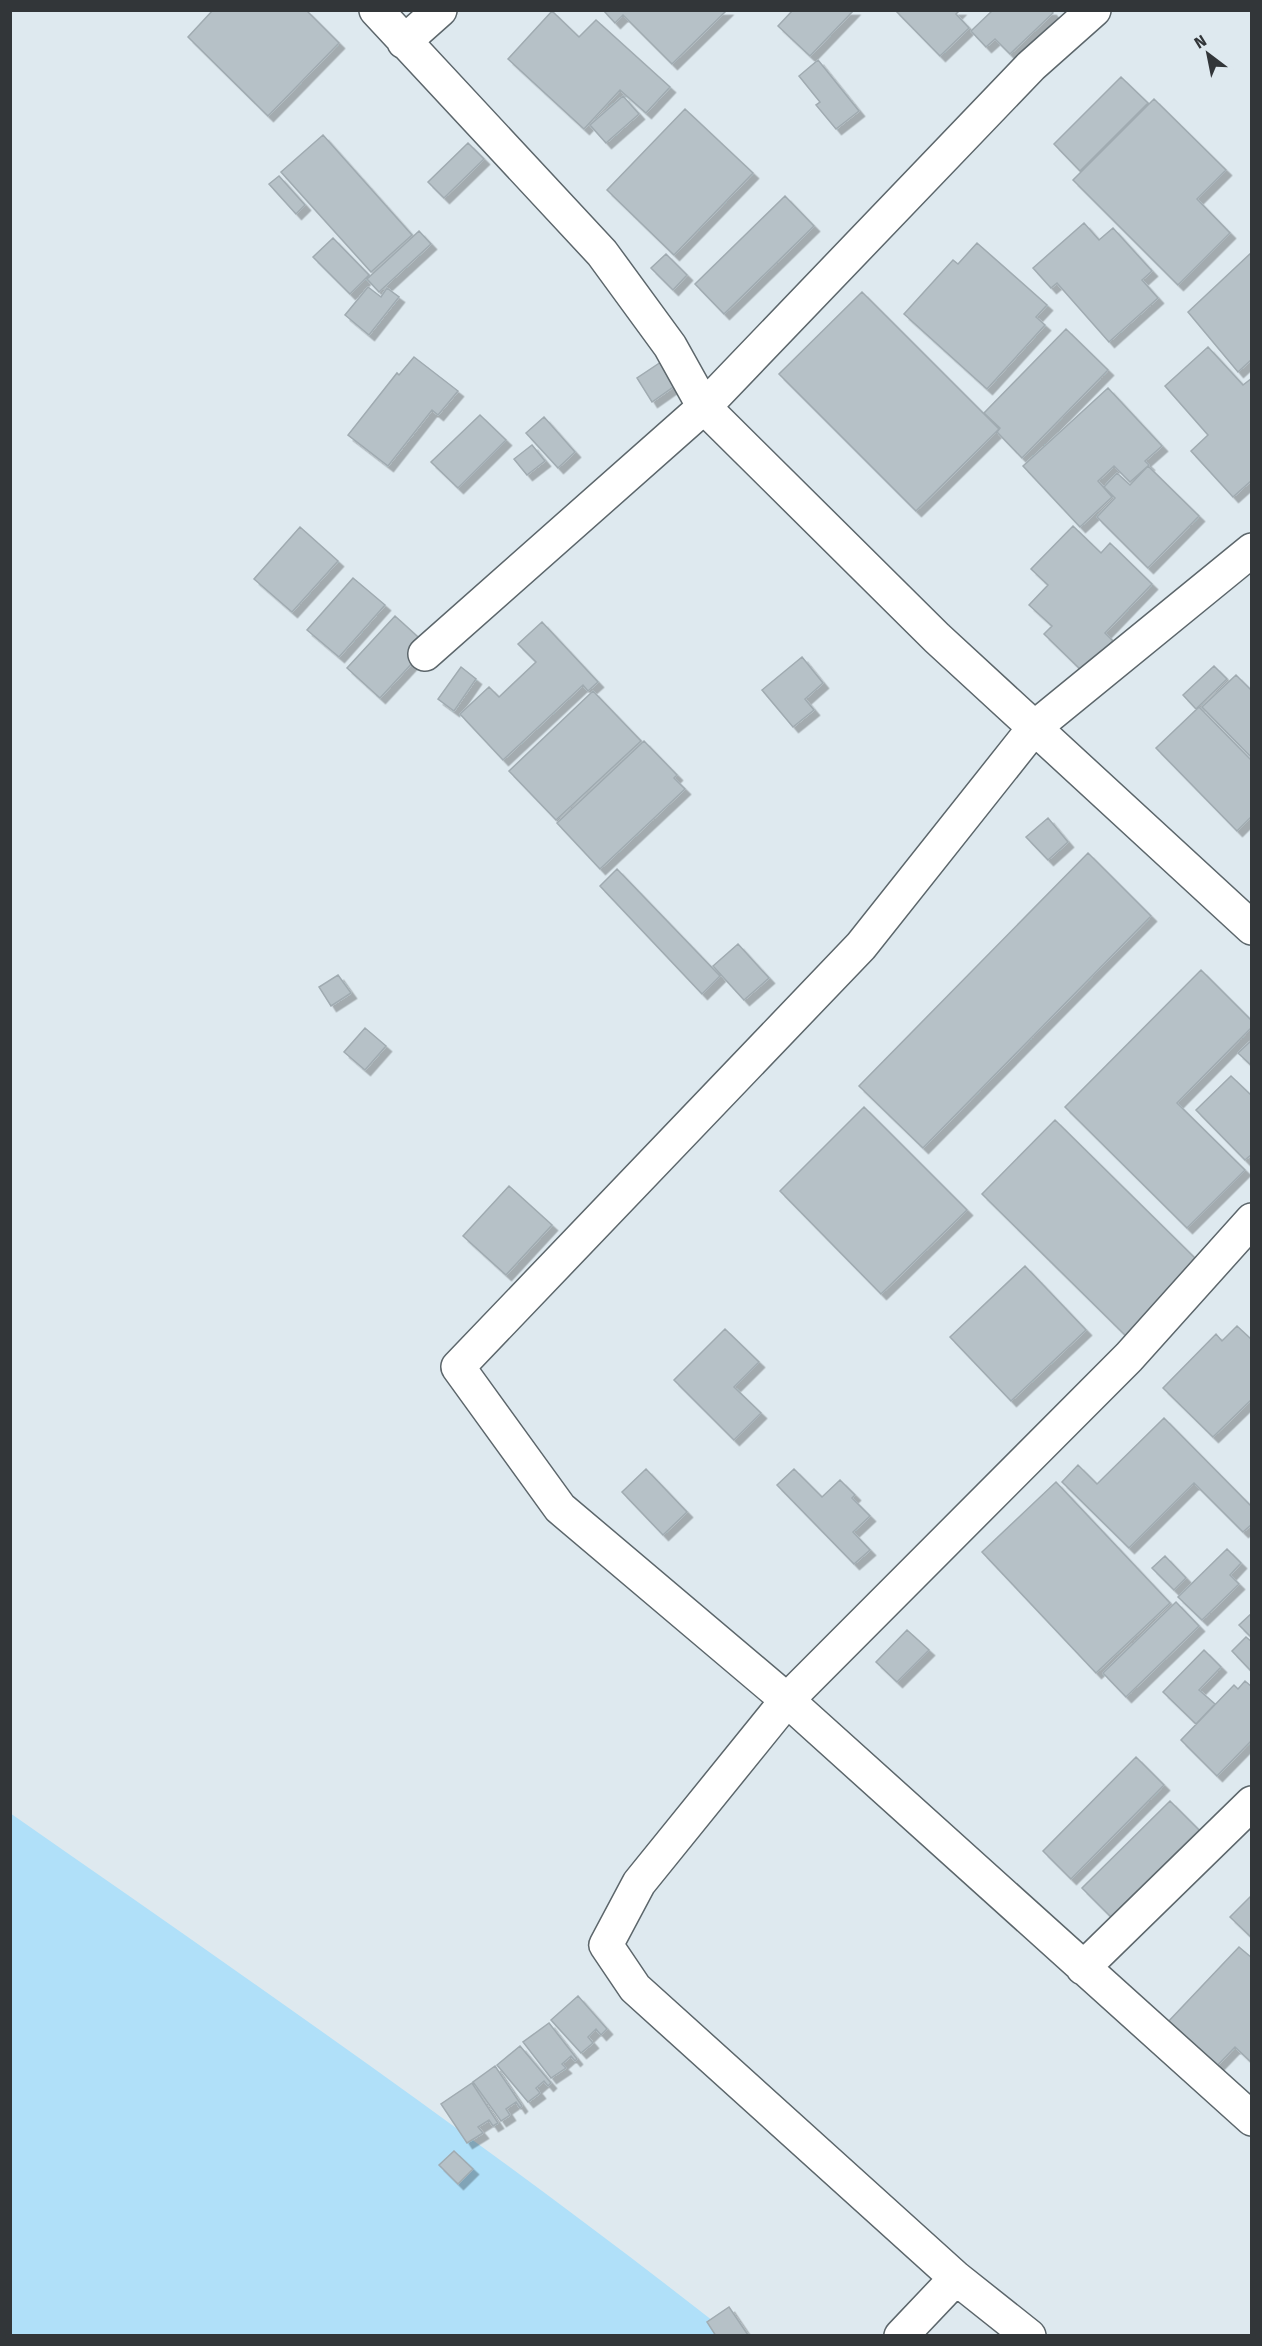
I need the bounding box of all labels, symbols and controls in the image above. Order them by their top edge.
north arrow [1178,24,1238,84]
text: N [1191,31,1210,53]

